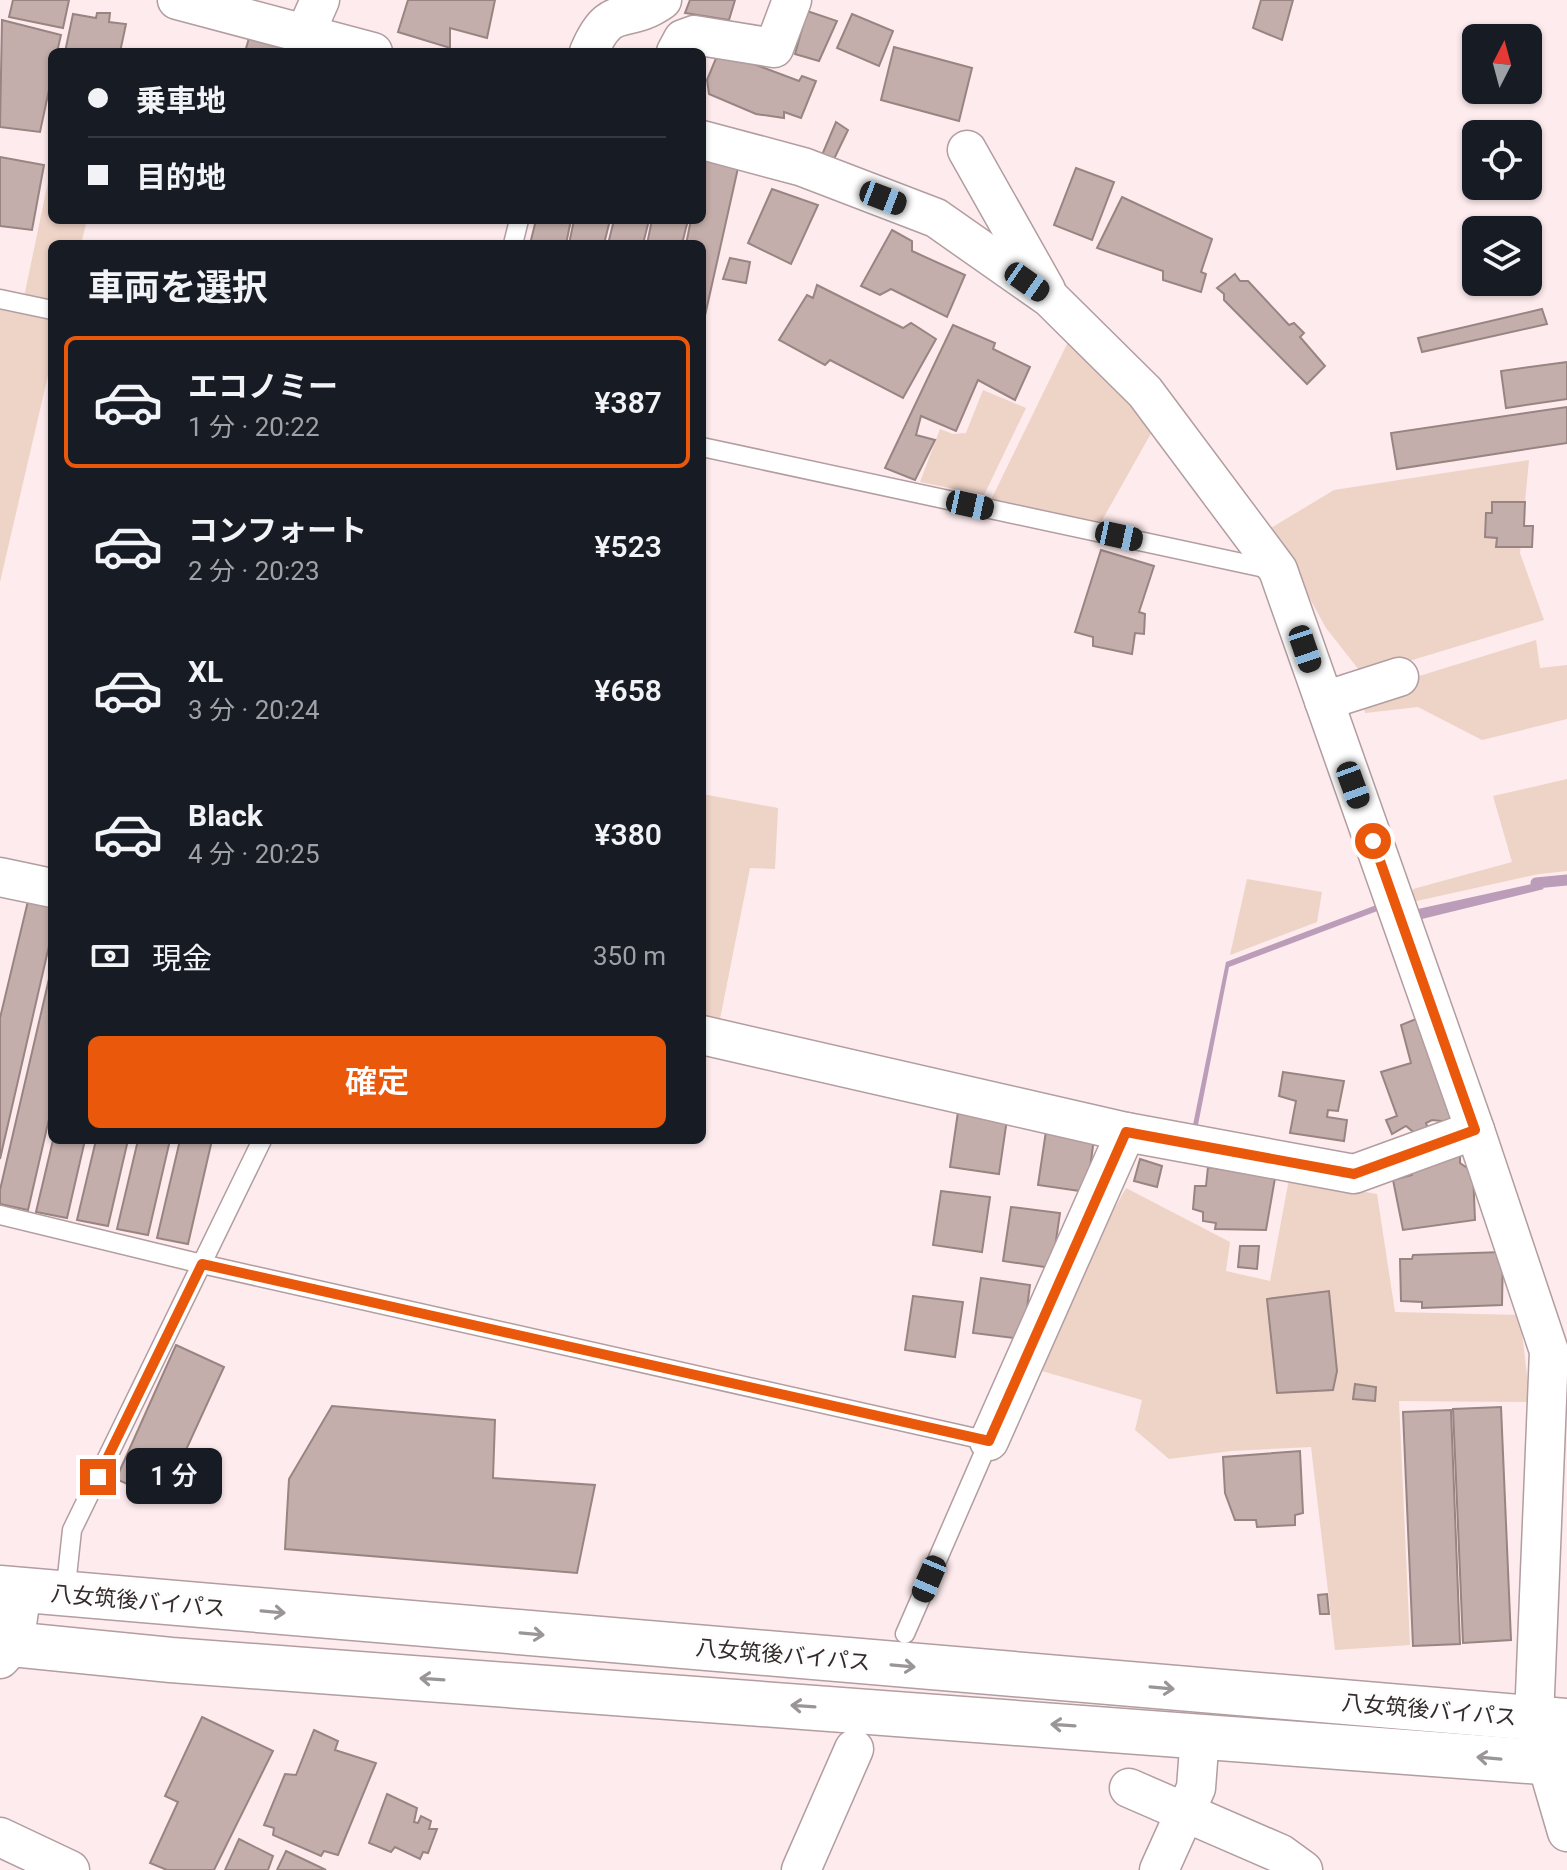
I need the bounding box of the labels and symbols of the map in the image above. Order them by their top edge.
north arrow [1462,24,1542,104]
car [856,178,910,218]
car [1000,258,1054,306]
car [944,488,996,522]
car [1093,519,1145,553]
car [1286,622,1324,676]
car [1334,758,1372,812]
route start [1355,823,1391,859]
callout: 1 分 [126,1449,222,1505]
route end [80,1459,116,1495]
car [909,1552,949,1606]
street label: 八女筑後バイパス [49,1581,227,1621]
one-way arrow [259,1605,286,1620]
one-way arrow [518,1627,545,1642]
street label: 八女筑後バイパス [694,1635,872,1675]
one-way arrow [889,1658,916,1673]
one-way arrow [419,1671,446,1686]
one-way arrow [1148,1680,1175,1695]
street label: 八女筑後バイパス [1340,1690,1518,1730]
one-way arrow [790,1698,817,1713]
one-way arrow [1050,1717,1076,1732]
one-way arrow [1476,1750,1503,1765]

